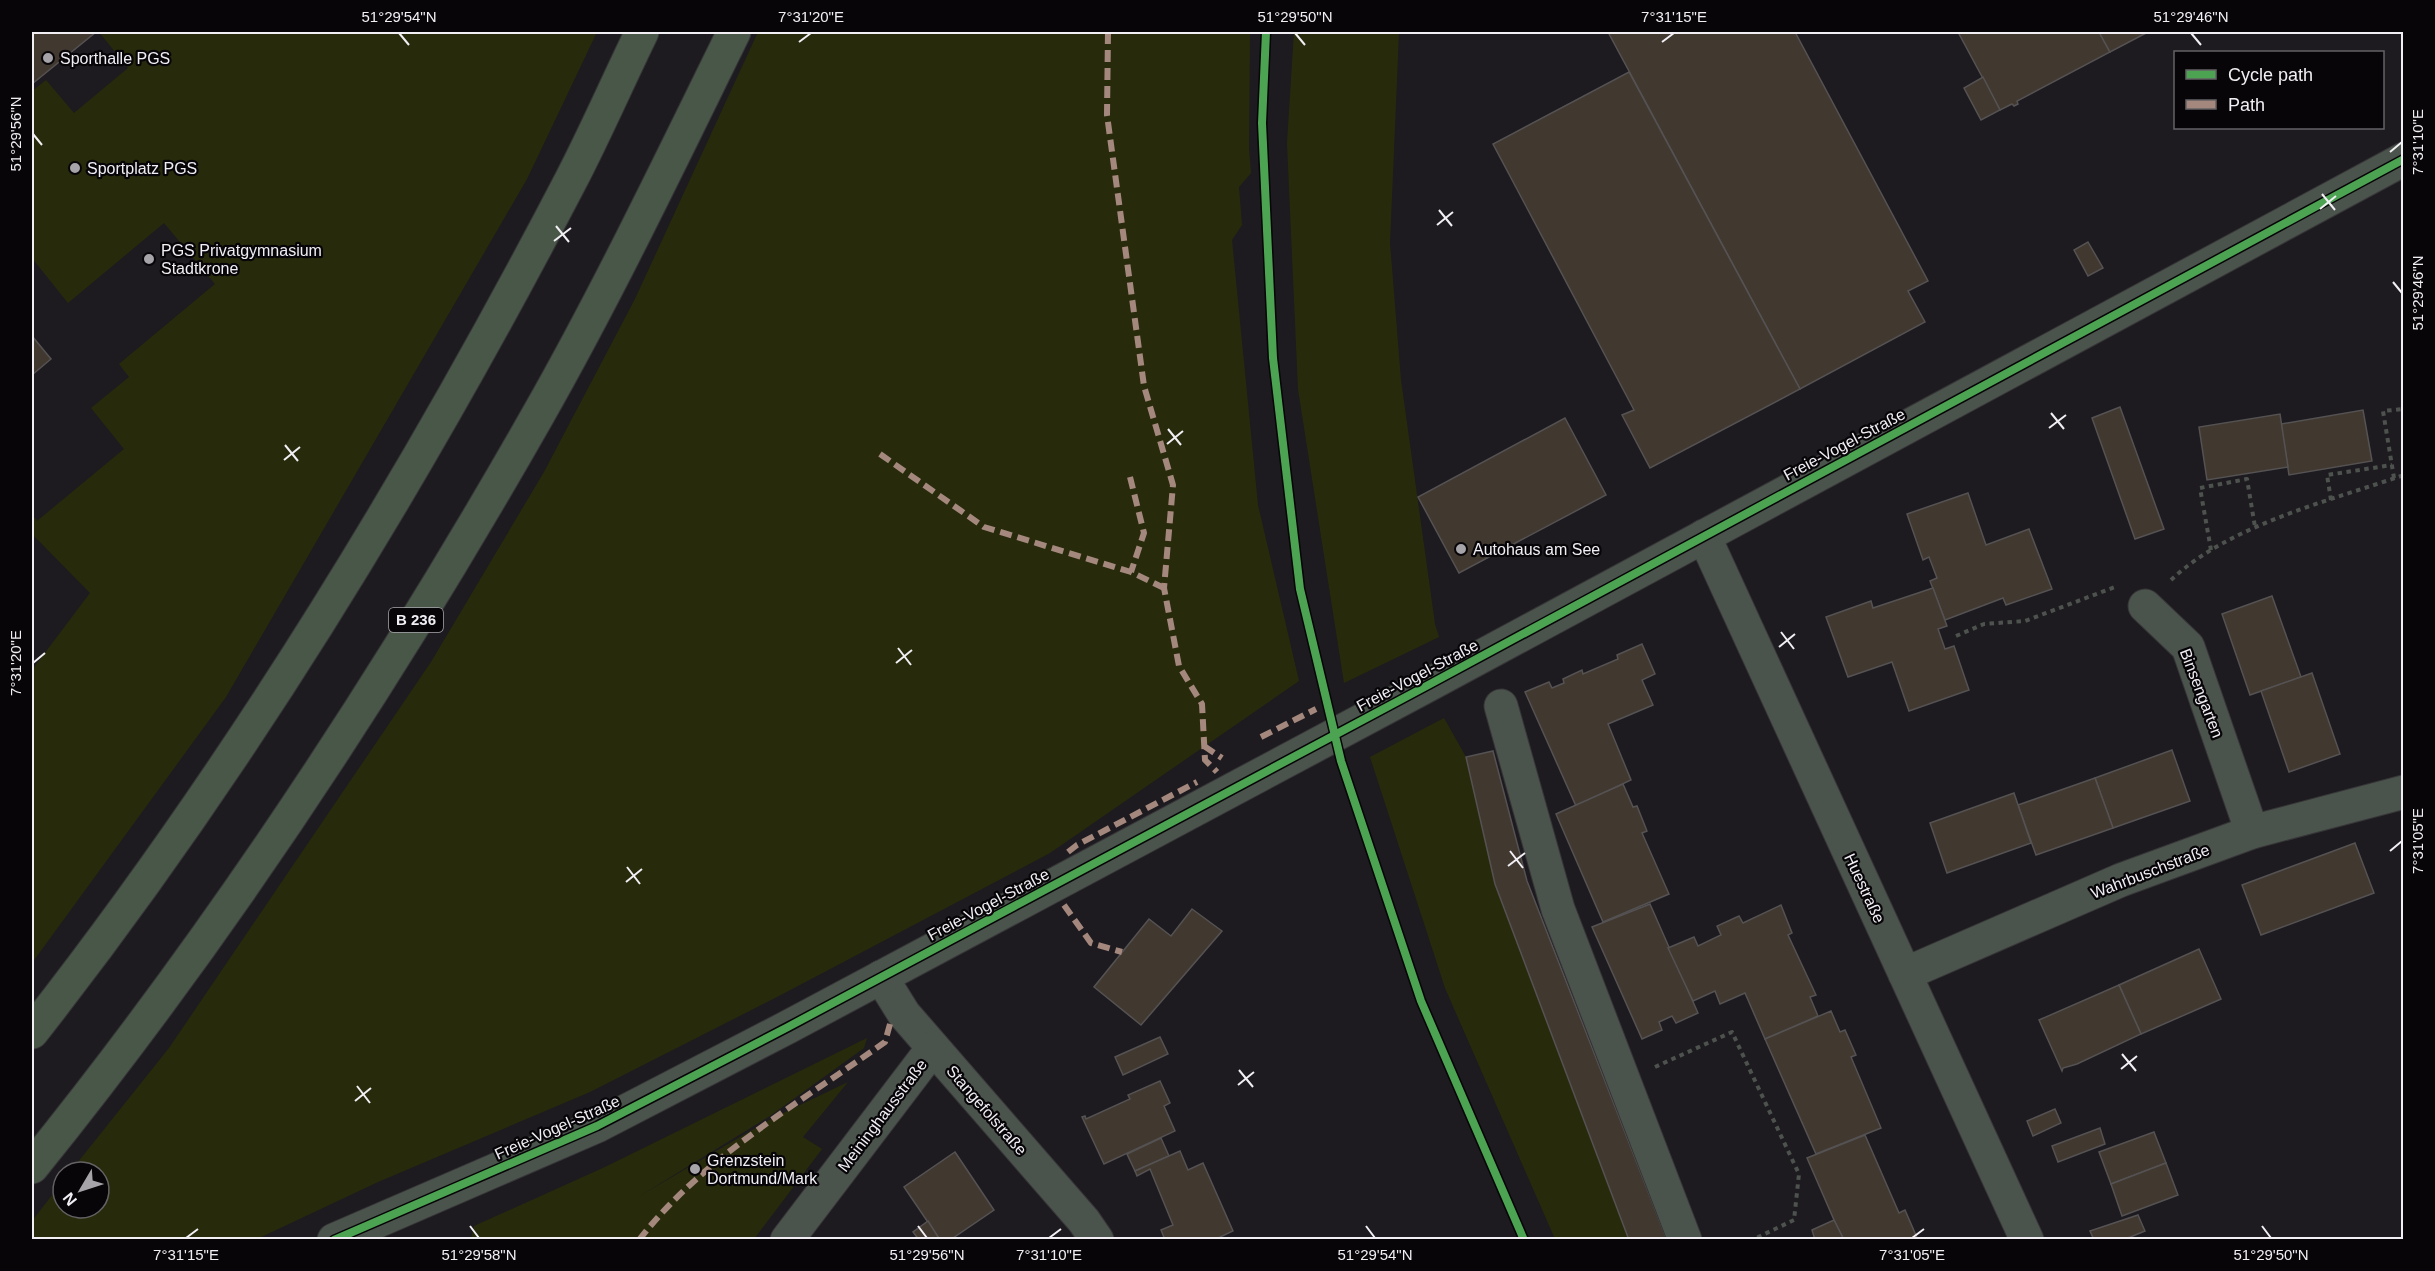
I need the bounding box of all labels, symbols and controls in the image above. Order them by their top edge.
text: 51°29'54"N [361,8,437,25]
text: 7°31'20"E [778,8,844,25]
text: 51°29'50"N [1257,8,1333,25]
text: 7°31'15"E [1641,8,1707,25]
text: 51°29'46"N [2153,8,2229,25]
place label: Sporthalle PGS [60,50,170,67]
marker: Sporthalle PGS [41,51,55,65]
legend [2174,51,2384,129]
text: Cycle path [2228,65,2313,85]
text: Path [2228,95,2265,115]
text: 51°29'56"N [7,96,24,172]
text: 7°31'10"E [2409,109,2426,175]
place label: Sportplatz PGS [87,160,197,177]
marker: Sportplatz PGS [68,161,82,175]
place label: PGS Privatgymnasium Stadtkrone [161,242,322,277]
marker: PGS Privatgymnasium Stadtkrone [142,252,156,266]
text: 51°29'46"N [2409,255,2426,331]
street label: Freie-Vogel-Straße [1781,405,1908,484]
place label: Autohaus am See [1473,541,1600,558]
marker: Autohaus am See [1454,542,1468,556]
road number: B 236 [389,608,443,632]
text: 7°31'20"E [7,630,24,696]
street label: Freie-Vogel-Straße [1354,636,1481,715]
street label: Binsengarten [2177,646,2226,740]
text: 7°31'05"E [2409,808,2426,874]
street label: Wahrbuschstraße [2088,841,2212,902]
street label: Huestraße [1841,851,1888,926]
street label: Freie-Vogel-Straße [925,865,1052,944]
street label: Meininghausstraße [835,1056,930,1175]
street label: Stangefolstraße [943,1062,1030,1159]
street label: Freie-Vogel-Straße [492,1092,622,1163]
place label: Grenzstein Dortmund/Mark [707,1152,818,1187]
north arrow [51,1160,111,1220]
marker: Grenzstein Dortmund/Mark [688,1162,702,1176]
text: N [59,1189,80,1209]
text: 7°31'15"E [153,1246,219,1263]
text: 51°29'58"N [441,1246,517,1263]
text: 51°29'56"N [889,1246,965,1263]
text: 7°31'10"E [1016,1246,1082,1263]
text: 51°29'54"N [1337,1246,1413,1263]
text: 7°31'05"E [1879,1246,1945,1263]
text: 51°29'50"N [2233,1246,2309,1263]

